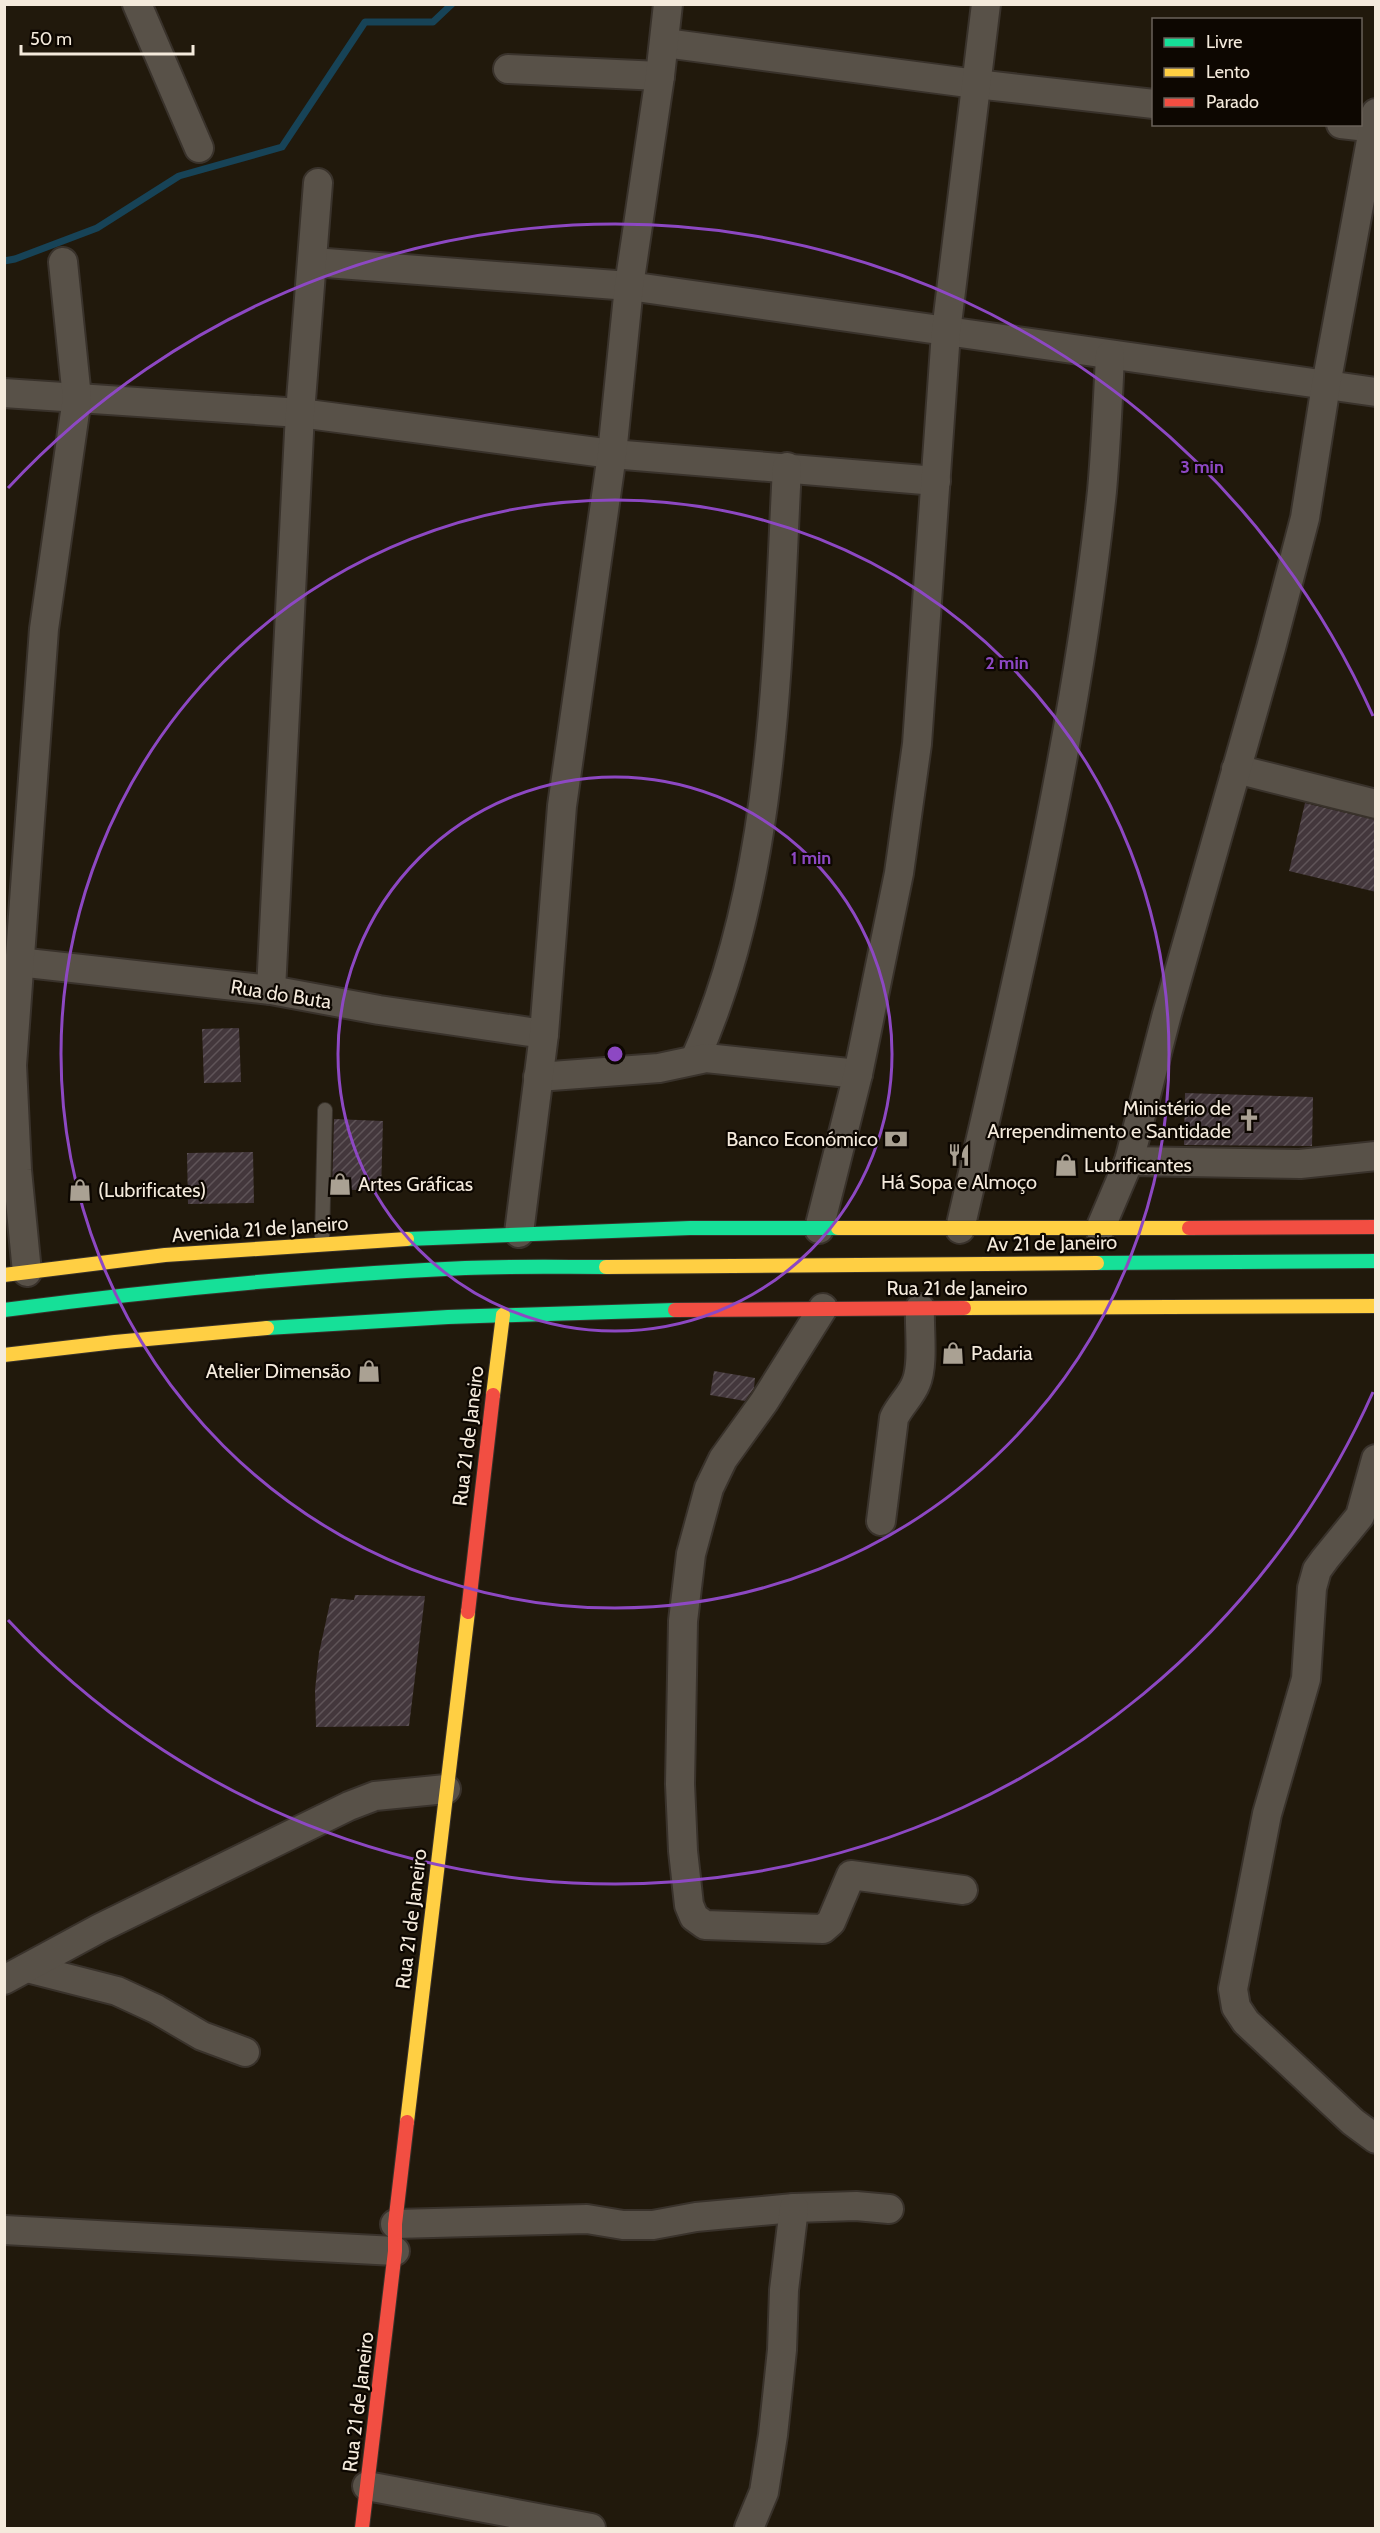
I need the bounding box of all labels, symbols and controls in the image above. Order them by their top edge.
scale bar [21,18,194,56]
legend [1152,18,1362,126]
text: 50 m [30,28,72,50]
text: Livre [1206,31,1242,53]
text: Lento [1206,61,1250,83]
text: Parado [1206,91,1259,113]
text: 3 min [1180,456,1224,478]
text: 2 min [985,652,1029,674]
text: 1 min [791,847,831,869]
street label: Rua do Buta [229,974,333,1014]
centre of rings [605,1044,625,1064]
place label: Ministério de Arrependimento e Santidade [987,1096,1231,1143]
church icon: Ministério de Arrependimento e Santidade [1236,1107,1262,1133]
bank icon: Banco Económico [883,1126,909,1152]
place label: Banco Económico [726,1127,878,1151]
restaurant icon: Há Sopa e Almoço [946,1142,972,1168]
shop icon: Lubrificantes [1053,1152,1079,1178]
place label: Lubrificantes [1084,1153,1192,1177]
place label: Há Sopa e Almoço [881,1170,1037,1194]
shop icon: Artes Gráficas [327,1171,353,1197]
place label: Artes Gráficas [358,1172,473,1196]
shop icon: (Lubrificates) [67,1177,93,1203]
place label: (Lubrificates) [98,1178,206,1202]
street label: Avenida 21 de Janeiro [171,1211,349,1247]
street label: Av 21 de Janeiro [987,1230,1117,1256]
street label: Rua 21 de Janeiro [887,1276,1027,1300]
shop icon: Padaria [940,1340,966,1366]
place label: Padaria [971,1341,1033,1365]
shop icon: Atelier Dimensão [356,1358,382,1384]
place label: Atelier Dimensão [206,1359,351,1383]
street label: Rua 21 de Janeiro [447,1365,489,1507]
street label: Rua 21 de Janeiro [390,1848,432,1990]
street label: Rua 21 de Janeiro [337,2331,379,2473]

